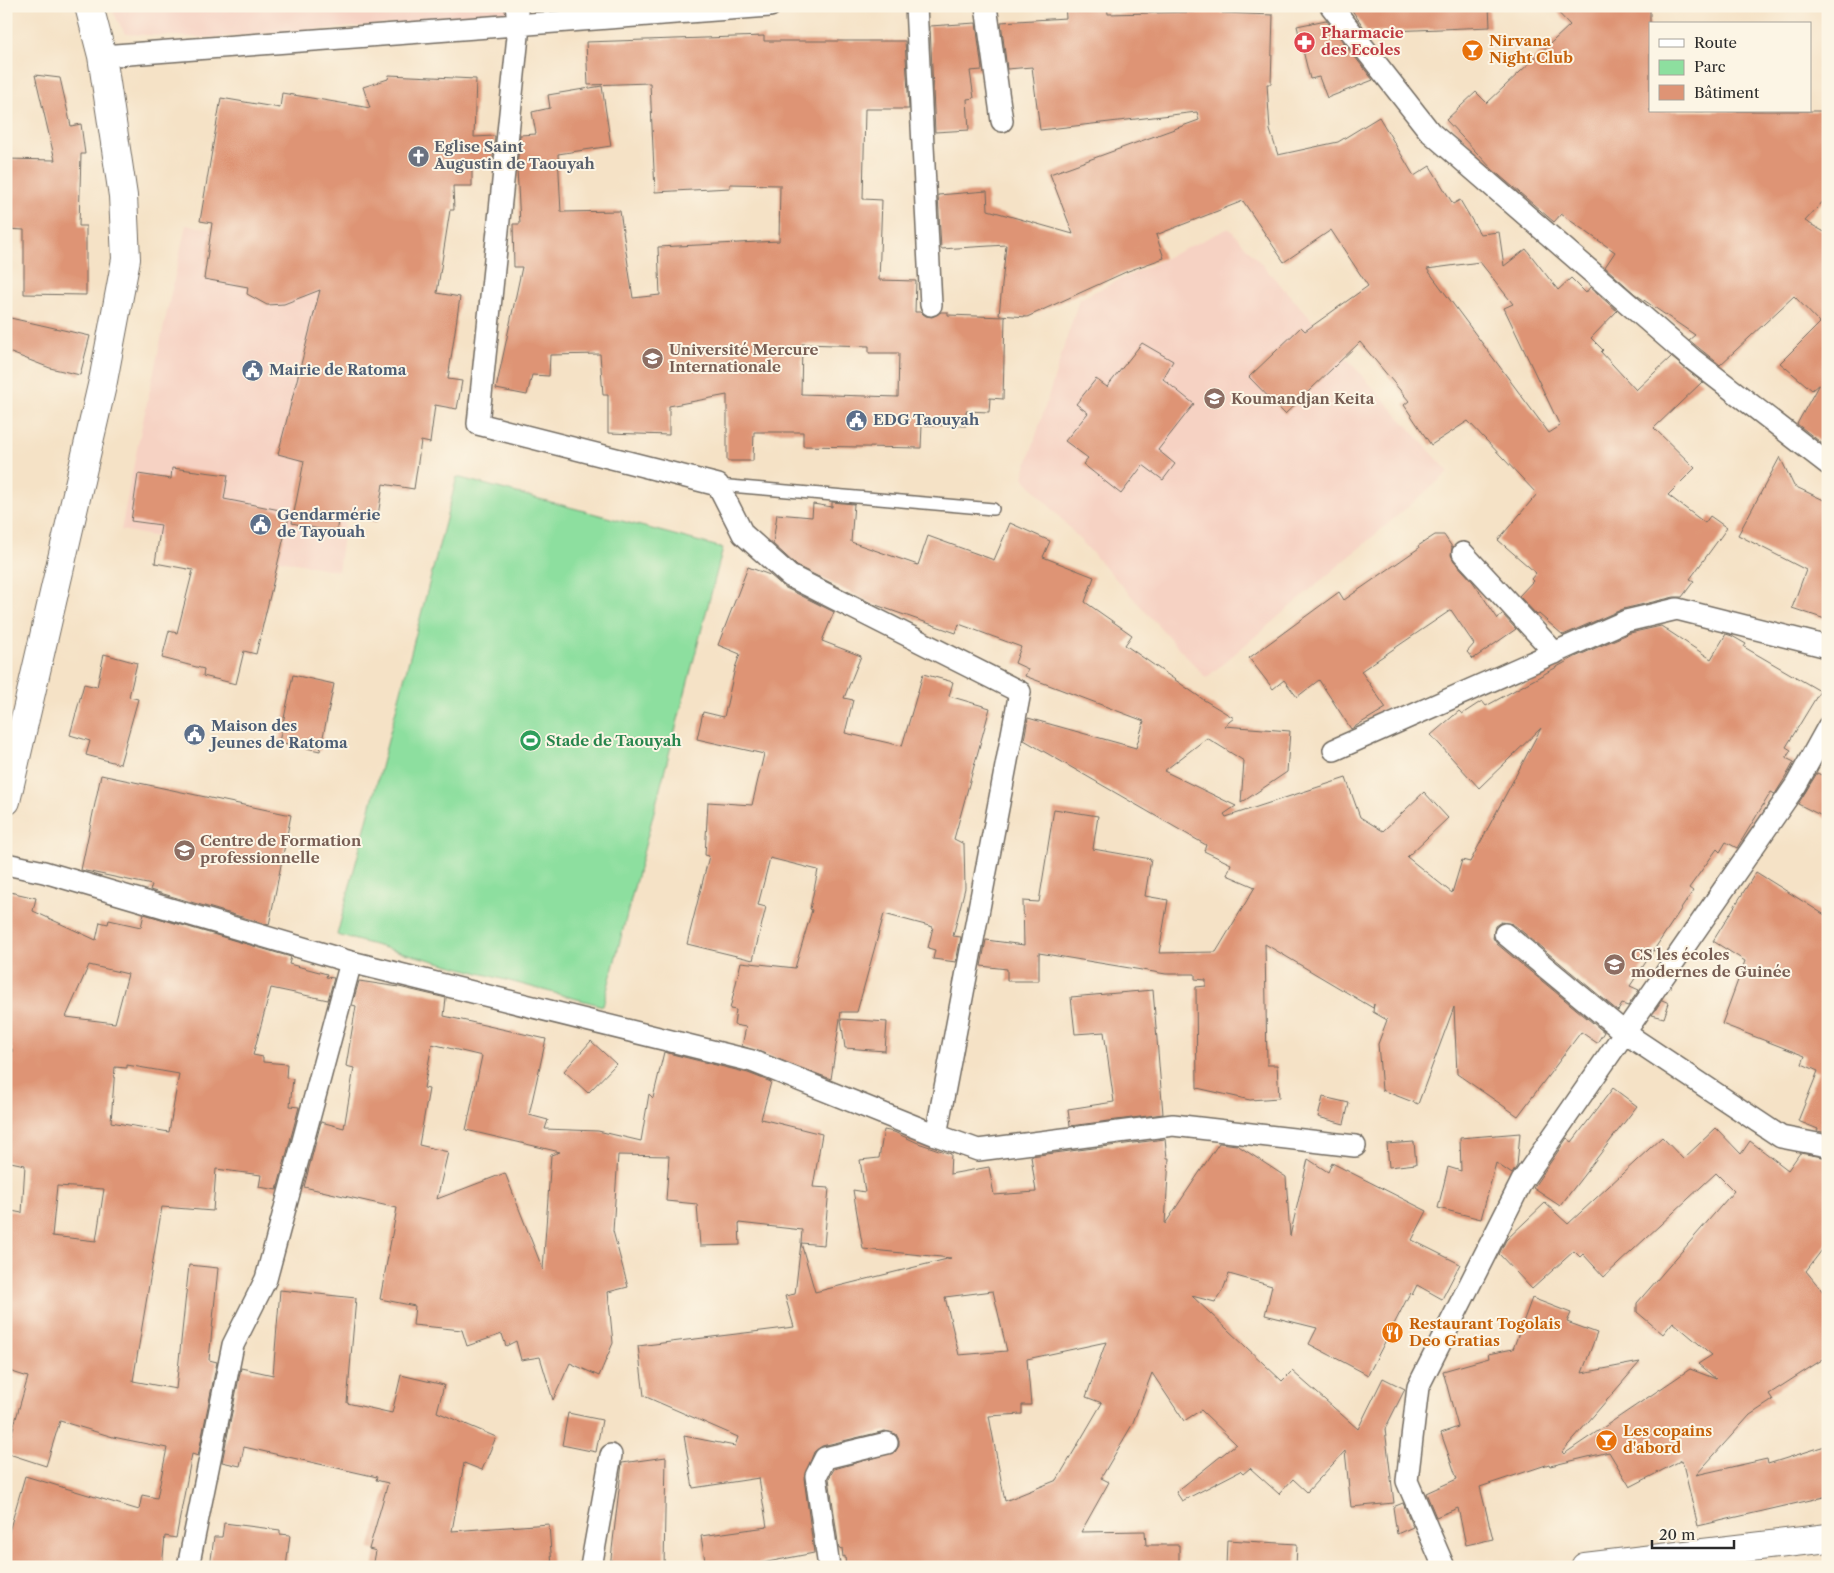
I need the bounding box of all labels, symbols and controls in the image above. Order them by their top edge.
legend [1649,22,1812,112]
place label: Pharmacie des Ecoles [1321,23,1404,59]
pharmacy icon: Pharmacie des Ecoles [1293,30,1317,54]
place label: Nirvana Night Club [1489,31,1573,67]
text: Route [1694,33,1737,52]
bar icon: Nirvana Night Club [1461,38,1485,62]
text: Parc [1694,57,1726,76]
text: Bâtiment [1694,83,1760,102]
place label: Eglise Saint Augustin de Taouyah [433,137,596,173]
church icon: Eglise Saint Augustin de Taouyah [406,144,430,168]
place label: Université Mercure Internationale [669,340,819,376]
school or university icon: Université Mercure Internationale [641,347,665,371]
public building icon: Mairie de Ratoma [241,358,265,382]
place label: Mairie de Ratoma [269,360,407,379]
school or university icon: Koumandjan Keita [1203,387,1227,411]
place label: Koumandjan Keita [1231,389,1375,408]
public building icon: EDG Taouyah [845,408,869,432]
place label: EDG Taouyah [873,410,980,429]
place label: Gendarmérie de Tayouah [277,505,381,541]
public building icon: Gendarmérie de Tayouah [249,512,273,536]
place label: Maison des Jeunes de Ratoma [208,716,348,752]
public building icon: Maison des Jeunes de Ratoma [183,723,207,747]
sports icon: Stade de Taouyah [518,729,542,753]
place label: Stade de Taouyah [546,731,682,750]
place label: Centre de Formation professionnelle [200,831,362,867]
school or university icon: Centre de Formation professionnelle [172,838,196,862]
place label: CS les écoles modernes de Guinée [1631,945,1791,981]
school or university icon: CS les écoles modernes de Guinée [1603,952,1627,976]
place label: Restaurant Togolais Deo Gratias [1409,1314,1561,1350]
restaurant icon: Restaurant Togolais Deo Gratias [1381,1321,1405,1345]
place label: Les copains d'abord [1623,1421,1712,1457]
bar icon: Les copains d'abord [1595,1428,1619,1452]
scale bar [1652,1518,1734,1550]
text: 20 m [1659,1525,1695,1544]

